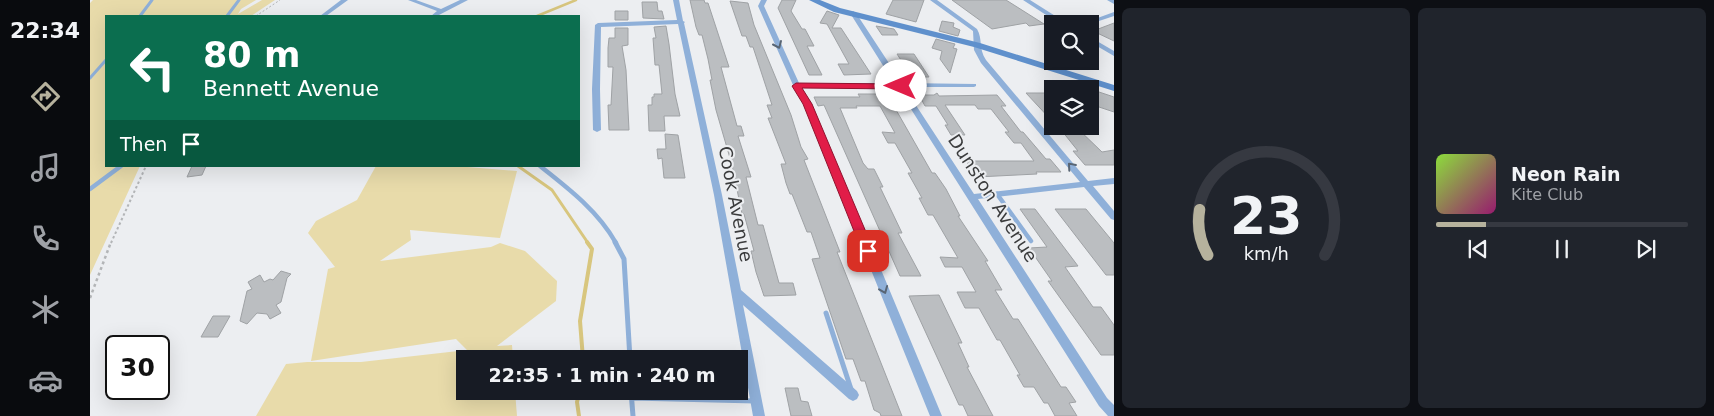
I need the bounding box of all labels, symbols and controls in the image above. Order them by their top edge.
map controls [1044,15,1099,135]
button: search [1044,15,1099,70]
text: 22:34 [10,18,80,43]
icon: left [120,35,185,100]
text: 80 m [203,35,300,75]
one-way arrow [771,40,782,49]
position arrow [874,59,926,111]
text: Bennett Avenue [203,76,379,101]
icon: directions [28,79,63,114]
button: layers [1044,80,1099,135]
icon: arrive [177,130,205,158]
street label: Dunston Avenue [944,130,1042,266]
text: Then [120,133,167,155]
street label: Cook Avenue [714,144,758,264]
icon: music [28,150,63,185]
one-way arrow [1068,163,1077,172]
text: Neon Rain [1511,163,1620,185]
text: Kite Club [1511,185,1583,204]
text: 23 [1230,186,1302,246]
icon: phone [28,221,63,256]
pin [847,230,889,272]
icon: previous [1464,235,1492,263]
icon: pause [1548,235,1576,263]
icon: next [1632,235,1660,263]
icon: arrive [854,237,882,265]
text: km/h [1243,243,1289,264]
one-way arrow [878,285,889,294]
icon: climate [28,292,63,327]
speed limit sign: 30 [105,335,170,400]
icon: car [28,363,63,398]
text: 22:35 · 1 min · 240 m [488,364,716,386]

